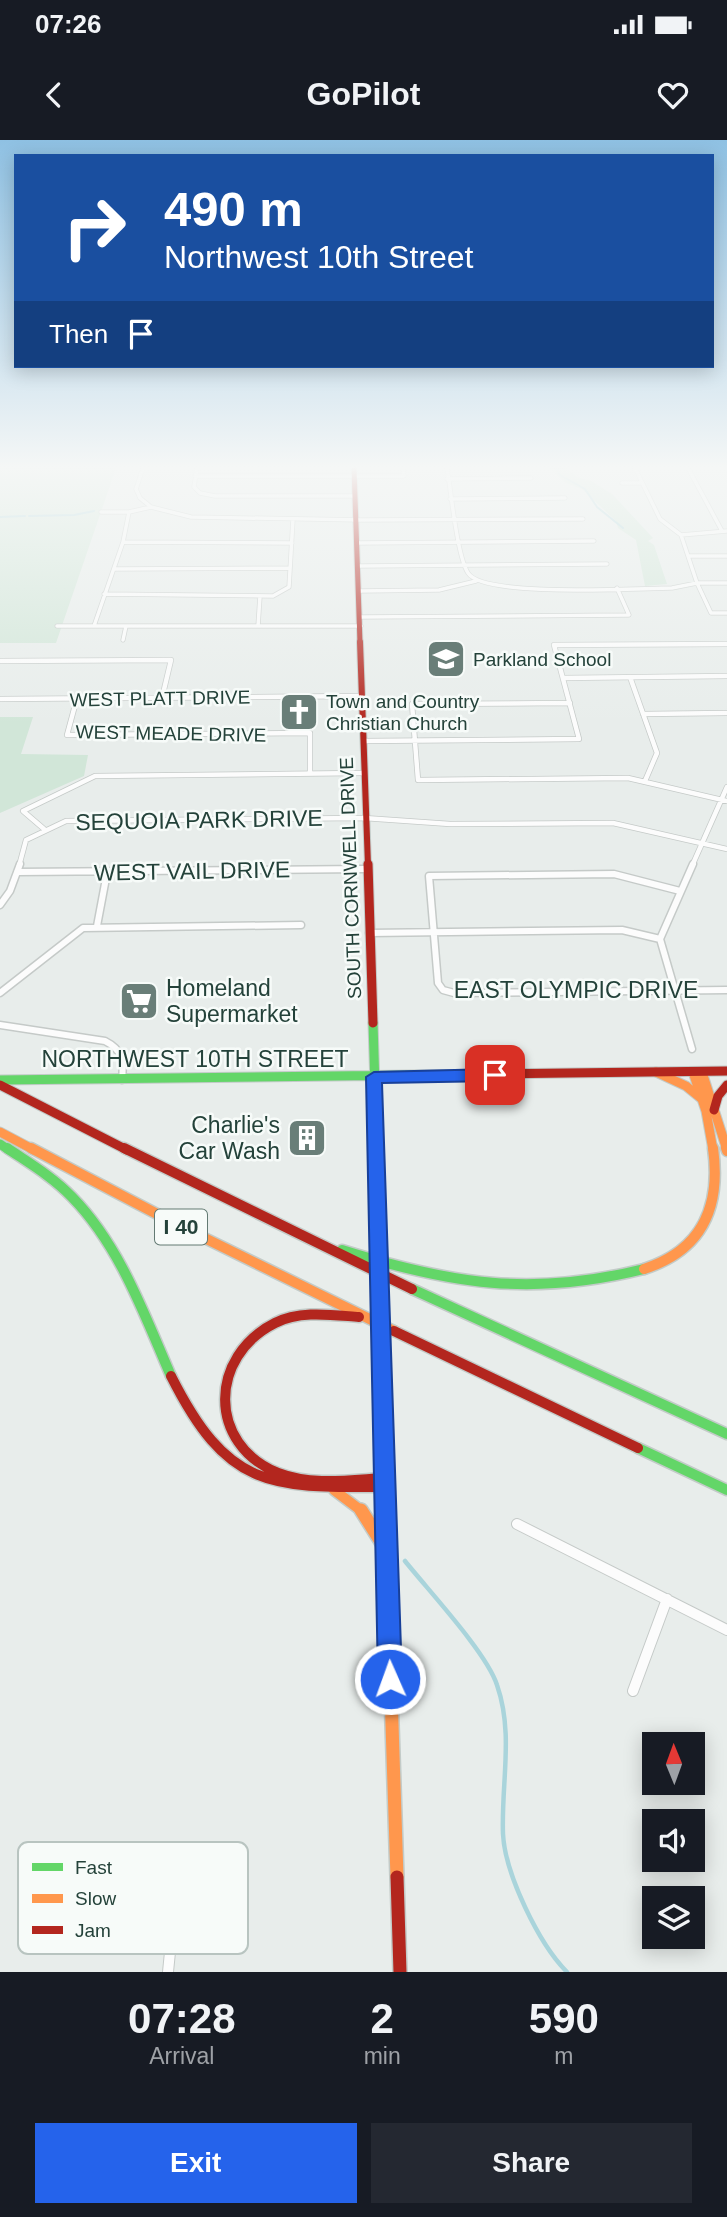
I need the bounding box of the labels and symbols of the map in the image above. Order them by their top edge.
school or university icon: Parkland School [425,638,467,680]
place label: Parkland School [473,649,611,670]
street label: WEST PLATT DRIVE [70,686,250,711]
church icon: Town and Country Christian Church [278,691,320,733]
place label: Town and Country Christian Church [326,691,480,734]
street label: WEST MEADE DRIVE [75,721,267,746]
street label: SOUTH CORNWELL DRIVE [336,757,365,999]
street label: SEQUOIA PARK DRIVE [75,805,323,835]
street label: WEST VAIL DRIVE [94,856,290,886]
place label: Homeland Supermarket [166,975,298,1027]
street label: EAST OLYMPIC DRIVE [454,977,698,1003]
supermarket icon: Homeland Supermarket [118,980,160,1022]
pin [465,1045,525,1105]
street label: NORTHWEST 10TH STREET [41,1046,349,1072]
place label: Charlie's Car Wash [179,1112,280,1164]
building icon: Charlie's Car Wash [286,1117,328,1159]
road number: I 40 [155,1210,207,1244]
position arrow [353,1642,427,1716]
north arrow [642,1732,705,1796]
legend [18,1842,248,1954]
text: Fast [75,1857,113,1878]
text: Slow [75,1888,116,1909]
text: Jam [75,1920,111,1941]

